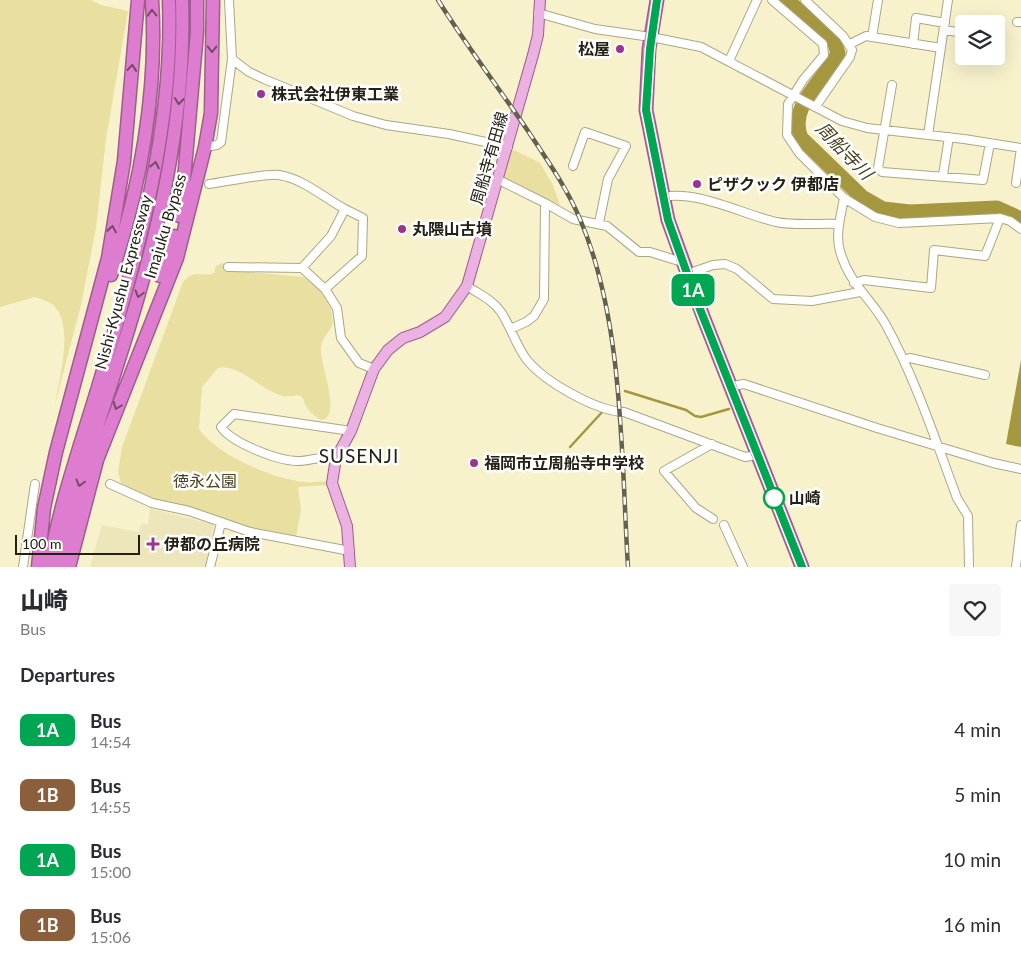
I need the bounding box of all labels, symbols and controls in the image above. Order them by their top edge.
one-way arrow [147,9,158,17]
map controls [955,15,1005,65]
button: layers [955,15,1005,65]
place label: 松屋 [578,39,610,58]
marker: 松屋 [614,43,626,55]
one-way arrow [207,45,217,53]
one-way arrow [126,64,137,72]
place label: 株式会社伊東工業 [271,84,399,103]
marker: 株式会社伊東工業 [255,88,267,100]
one-way arrow [174,97,185,105]
street label: 周船寺有田線 [466,109,511,207]
water label: 周船寺川 [812,117,879,185]
one-way arrow [149,160,160,169]
street label: Imajuku Bypass [140,171,189,281]
place label: ピザクック 伊都店 [707,174,839,193]
marker: ピザクック 伊都店 [691,178,703,190]
street label: Nishi-Kyushu Expressway [90,192,155,371]
place label: 丸隈山古墳 [412,219,492,238]
marker: 丸隈山古墳 [396,223,408,235]
one-way arrow [107,225,117,234]
line badge: 1A [670,274,716,306]
text: 1A [682,279,704,301]
one-way arrow [134,290,144,298]
one-way arrow [113,401,123,410]
district label: SUSENJI [319,444,399,467]
place label: 福岡市立周船寺中学校 [484,453,644,472]
marker: 福岡市立周船寺中学校 [468,457,480,469]
park label: 徳永公園 [173,471,237,490]
one-way arrow [75,478,86,487]
marker: 山崎 [763,487,785,509]
place label: 山崎 [789,488,821,507]
scale bar [15,532,140,555]
place label: 伊都の丘病院 [163,534,260,553]
text: 100 m [22,535,61,552]
marker: 伊都の丘病院 [146,537,160,551]
button: heart [949,584,1001,636]
text: 山崎 [20,585,68,614]
text: Bus [20,619,46,638]
text: Departures [20,663,115,686]
text: Bus [90,709,121,732]
text: 4 min [954,718,1001,741]
text: 1A [36,719,59,741]
text: 14:54 [90,732,131,751]
text: Bus [90,774,121,797]
text: 5 min [954,783,1001,806]
text: 1B [36,784,59,806]
text: 14:55 [90,797,131,816]
text: Bus [90,839,121,862]
text: 10 min [943,848,1001,871]
text: 1A [36,849,59,871]
text: 15:00 [90,862,131,881]
text: Bus [90,904,121,927]
text: 16 min [943,913,1001,936]
text: 1B [36,914,59,936]
text: 15:06 [90,927,131,946]

